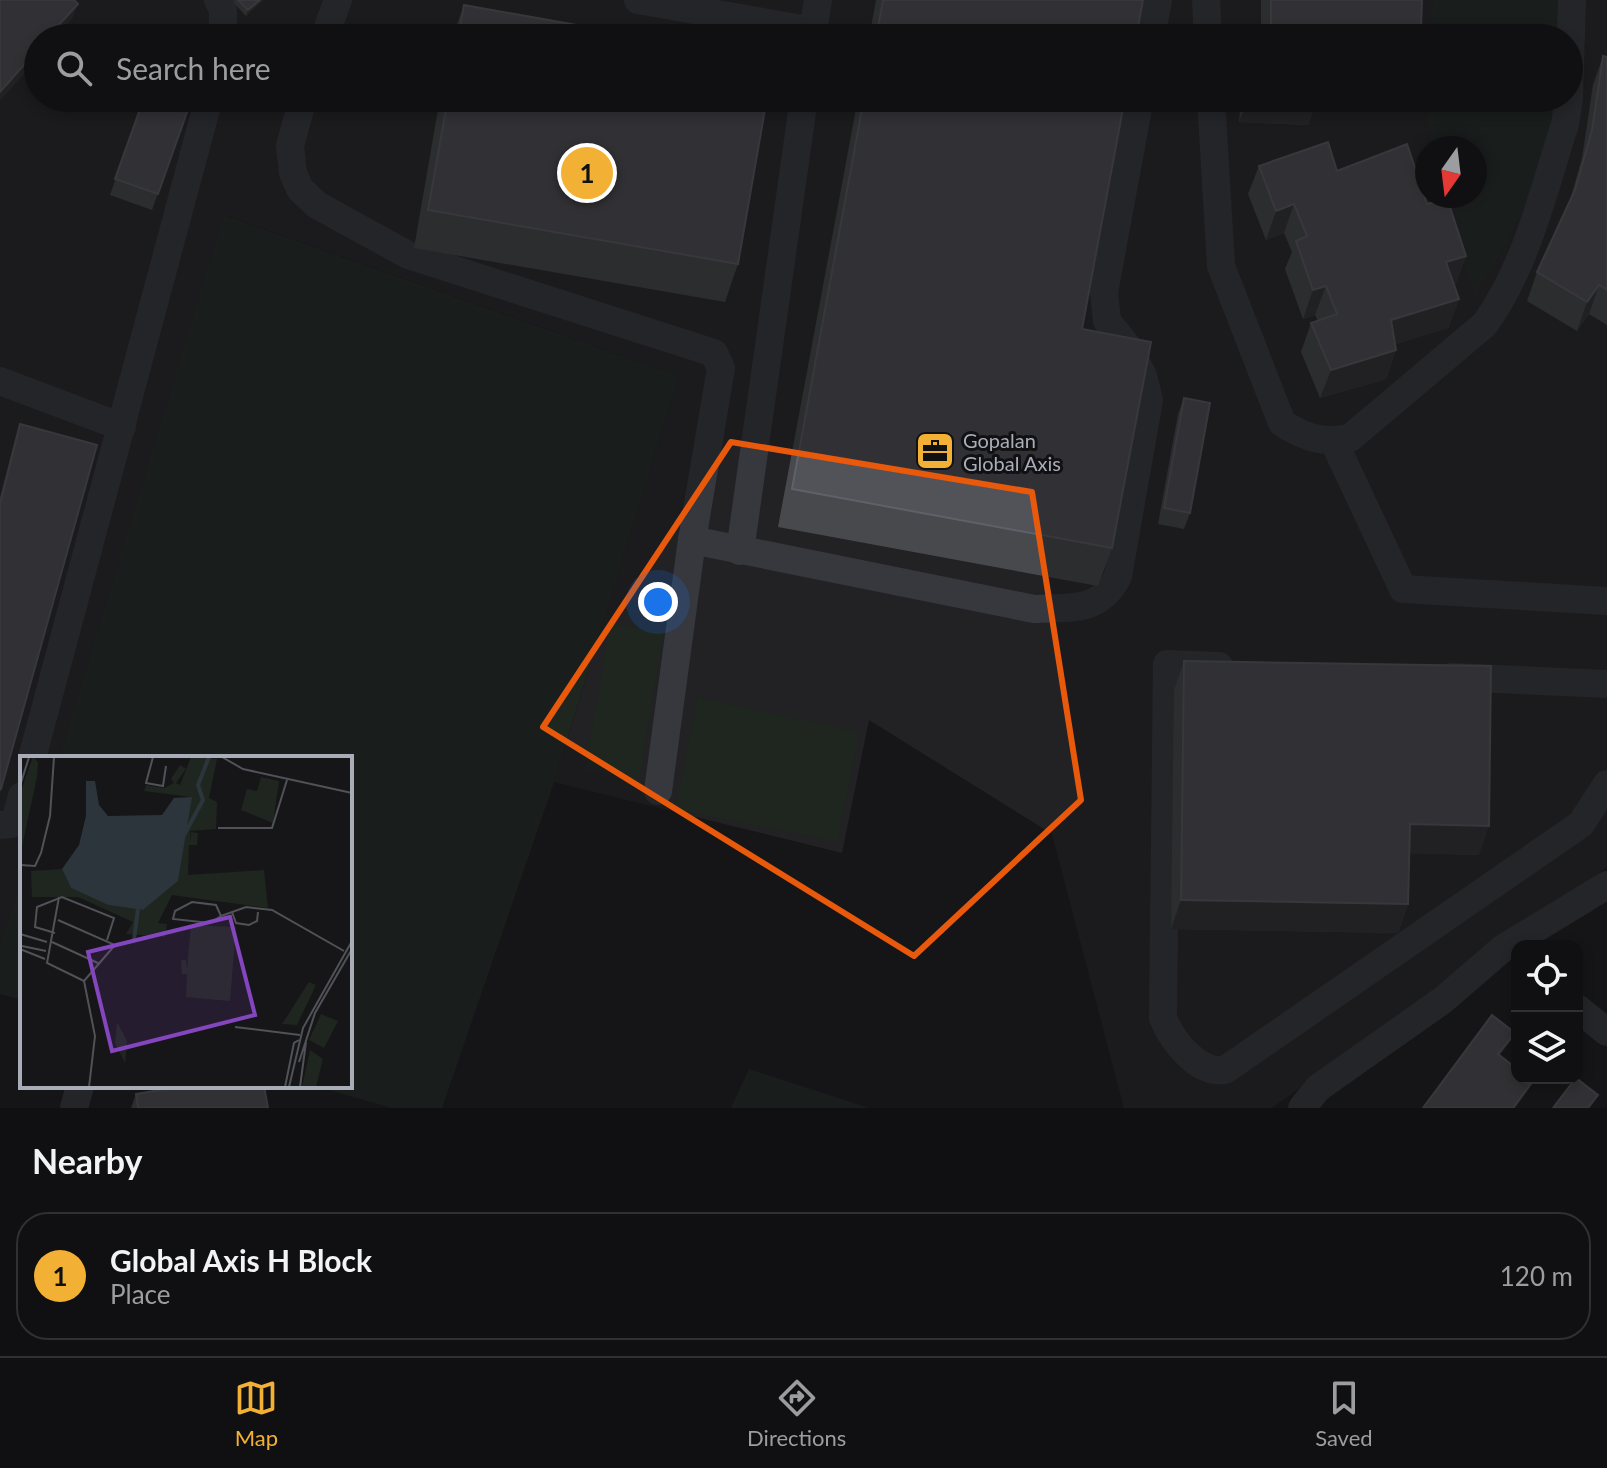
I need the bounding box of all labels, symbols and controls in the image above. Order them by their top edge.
search box [24,24,1583,112]
icon: search [52,46,96,90]
text: Search here [116,50,271,86]
north arrow [1415,136,1487,208]
pin: 1 [561,143,613,203]
place label: Gopalan Global Axis [963,428,1061,475]
office icon: Gopalan Global Axis [914,430,956,472]
your location [638,582,678,622]
inset map [20,756,352,1088]
map controls [1511,940,1583,1084]
button: locate [1511,940,1583,1012]
button: layers [1511,1012,1583,1084]
text: Nearby [32,1140,143,1181]
text: Global Axis H Block [110,1242,372,1278]
text: 1 [52,1260,68,1292]
text: 120 m [1500,1260,1573,1292]
text: Place [110,1278,171,1310]
tab: Map [234,1376,278,1451]
tab: Directions [747,1376,846,1451]
tab: Saved [1315,1376,1373,1451]

